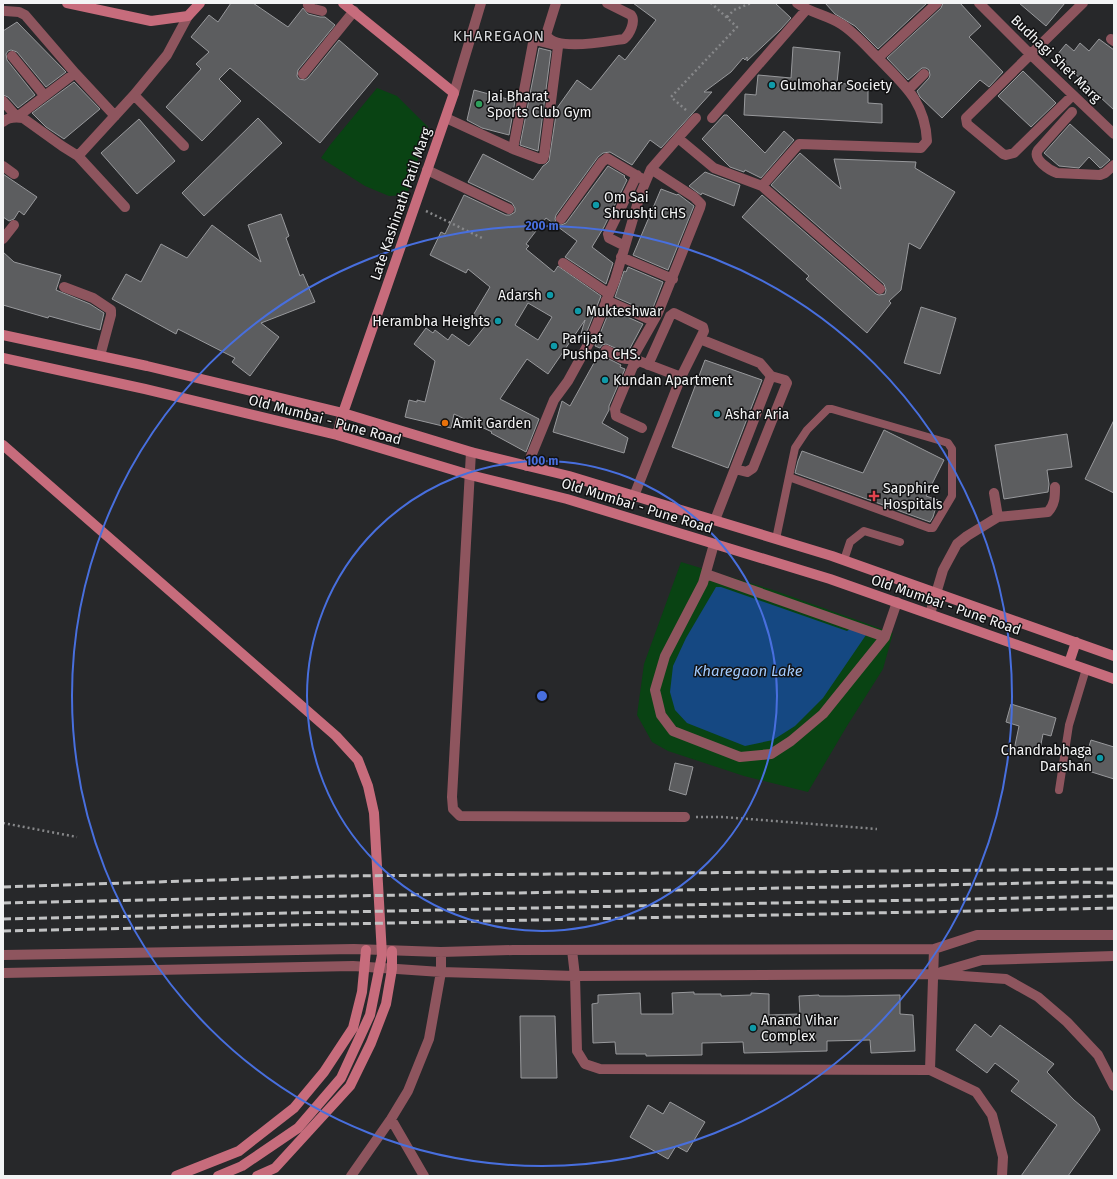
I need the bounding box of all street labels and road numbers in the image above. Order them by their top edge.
street label: Budhagi Shet Marg [1007,12,1105,107]
street label: Late Kashinath Patil Marg [367,125,435,283]
street label: Old Mumbai - Pune Road [247,391,403,449]
street label: Old Mumbai - Pune Road [559,475,715,537]
street label: Old Mumbai - Pune Road [869,571,1023,639]

